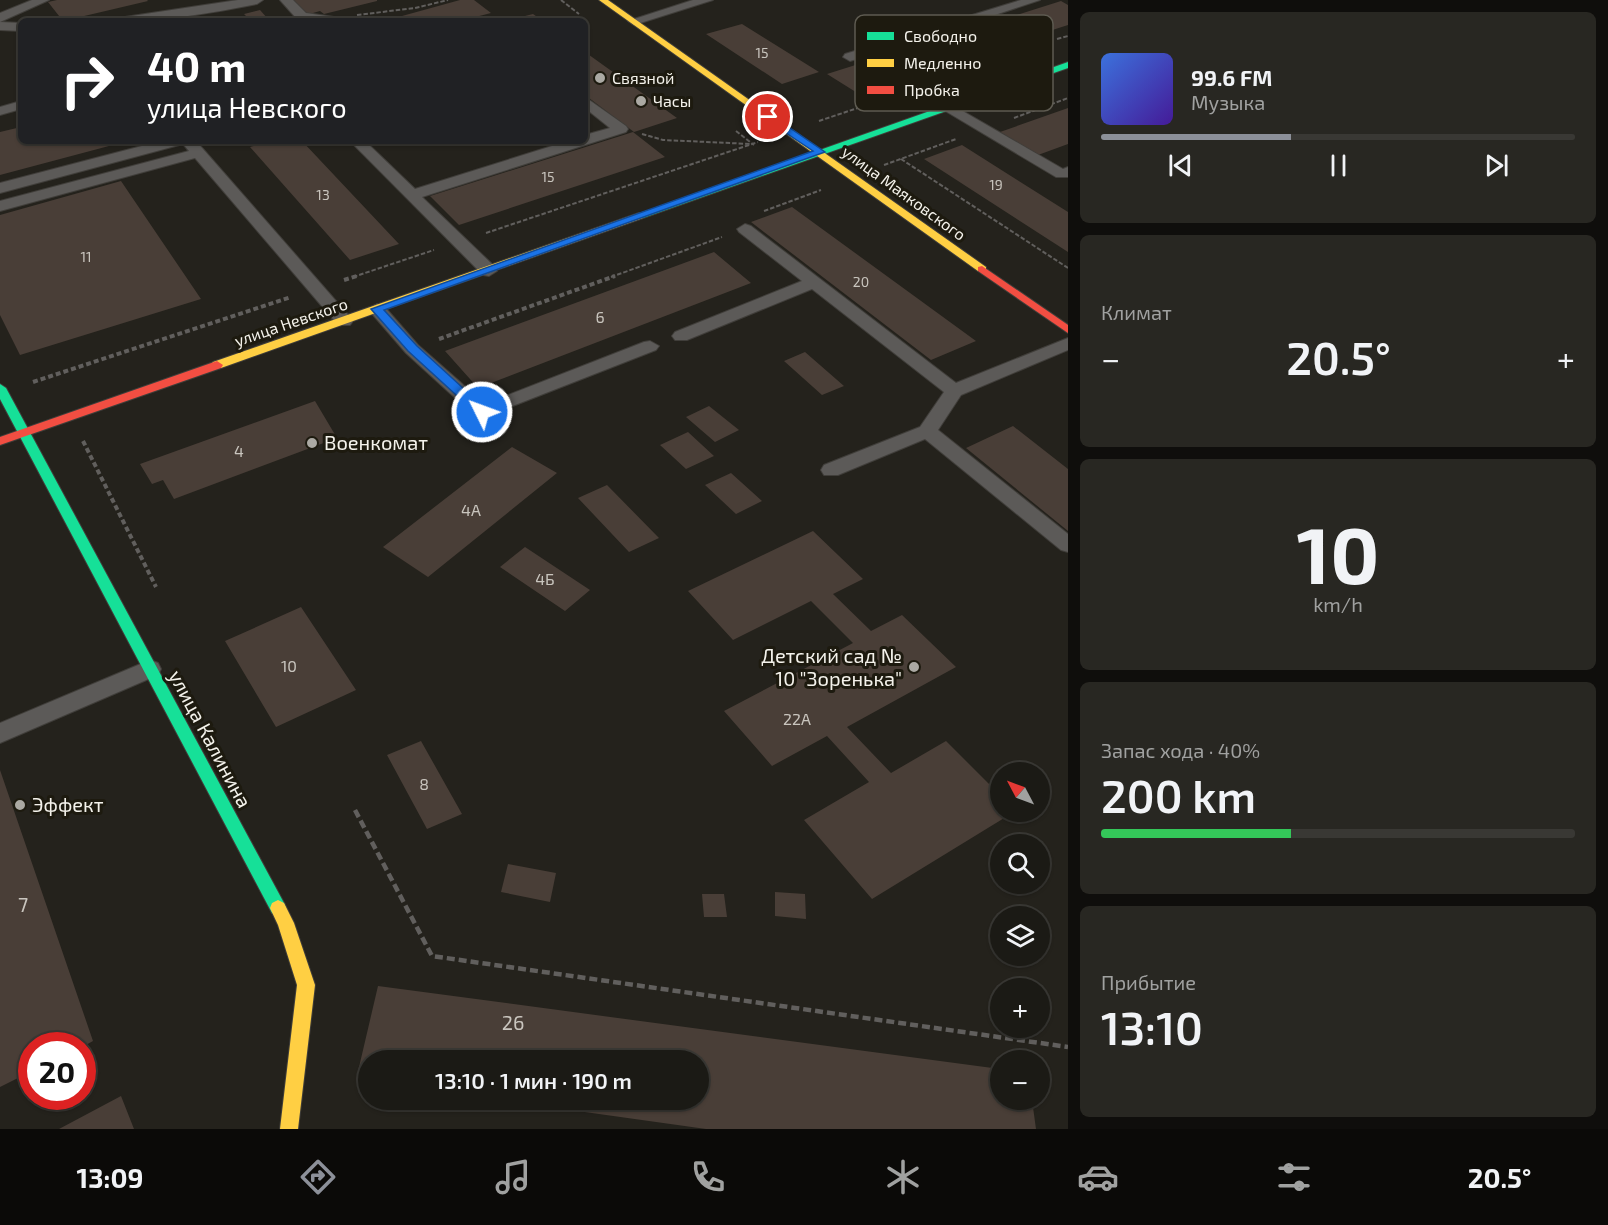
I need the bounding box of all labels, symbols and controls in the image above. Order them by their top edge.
legend [855,15,1053,111]
text: Свободно [904,26,977,45]
text: 40 m [147,40,246,90]
icon: right [48,42,126,120]
house number: 15 [755,44,769,61]
text: Медленно [904,53,981,72]
text: 99.6 FM [1191,64,1272,90]
place label: Связной [612,68,674,87]
marker: Связной [593,71,607,85]
text: Пробка [904,80,960,99]
text: Музыка [1191,90,1265,114]
text: улица Невского [147,91,347,123]
place label: Часы [653,91,691,110]
pin [742,91,793,142]
marker: Часы [634,94,648,108]
icon: arrive [751,100,784,133]
street label: улица Маяковского [838,141,970,245]
icon: previous [1164,149,1197,182]
icon: pause [1322,149,1355,182]
icon: next [1480,149,1513,182]
house number: 15 [541,168,555,185]
house number: 19 [989,176,1003,193]
house number: 13 [316,186,330,203]
house number: 11 [80,248,92,265]
house number: 20 [853,273,869,290]
street label: улица Невского [232,293,350,351]
text: Климат [1101,300,1172,324]
house number: 6 [595,307,605,326]
text: 20.5° [1286,330,1391,384]
text: − [1101,338,1120,378]
text: + [1557,338,1575,378]
position arrow [450,380,514,444]
place label: Военкомат [324,430,428,454]
marker: Военкомат [305,436,319,450]
house number: 4 [234,441,244,460]
house number: 4А [461,500,481,519]
text: 10 [1297,506,1379,600]
house number: 4Б [535,569,555,588]
text: km/h [1313,592,1363,616]
place label: Детский сад № 10 "Зоренька" [761,643,902,690]
house number: 10 [281,656,297,675]
marker: Детский сад № 10 "Зоренька" [907,660,921,674]
street label: улица Калинина [164,666,257,812]
house number: 22А [783,709,811,728]
text: Запас хода · 40% [1101,738,1260,762]
north arrow [990,762,1050,822]
map controls [990,762,1050,1110]
text: 200 km [1101,768,1256,822]
house number: 8 [419,774,429,793]
place label: Эффект [32,792,104,816]
marker: Эффект [13,798,27,812]
button: search [990,834,1050,894]
house number: 7 [18,892,28,916]
button: layers [990,906,1050,966]
text: Прибытие [1101,970,1196,994]
button: + [990,978,1050,1038]
text: 13:10 [1101,1000,1203,1054]
house number: 26 [502,1010,524,1034]
speed limit sign: 20 [18,1032,96,1110]
button: − [990,1050,1050,1110]
text: 13:10 · 1 мин · 190 m [435,1067,632,1093]
icon: directions [297,1156,339,1198]
icon: music [492,1156,534,1198]
icon: phone [687,1156,729,1198]
icon: climate [882,1156,924,1198]
icon: car [1077,1156,1119,1198]
icon: filters [1273,1156,1315,1198]
text: 13:09 [77,1161,143,1193]
text: 20.5° [1468,1161,1531,1193]

